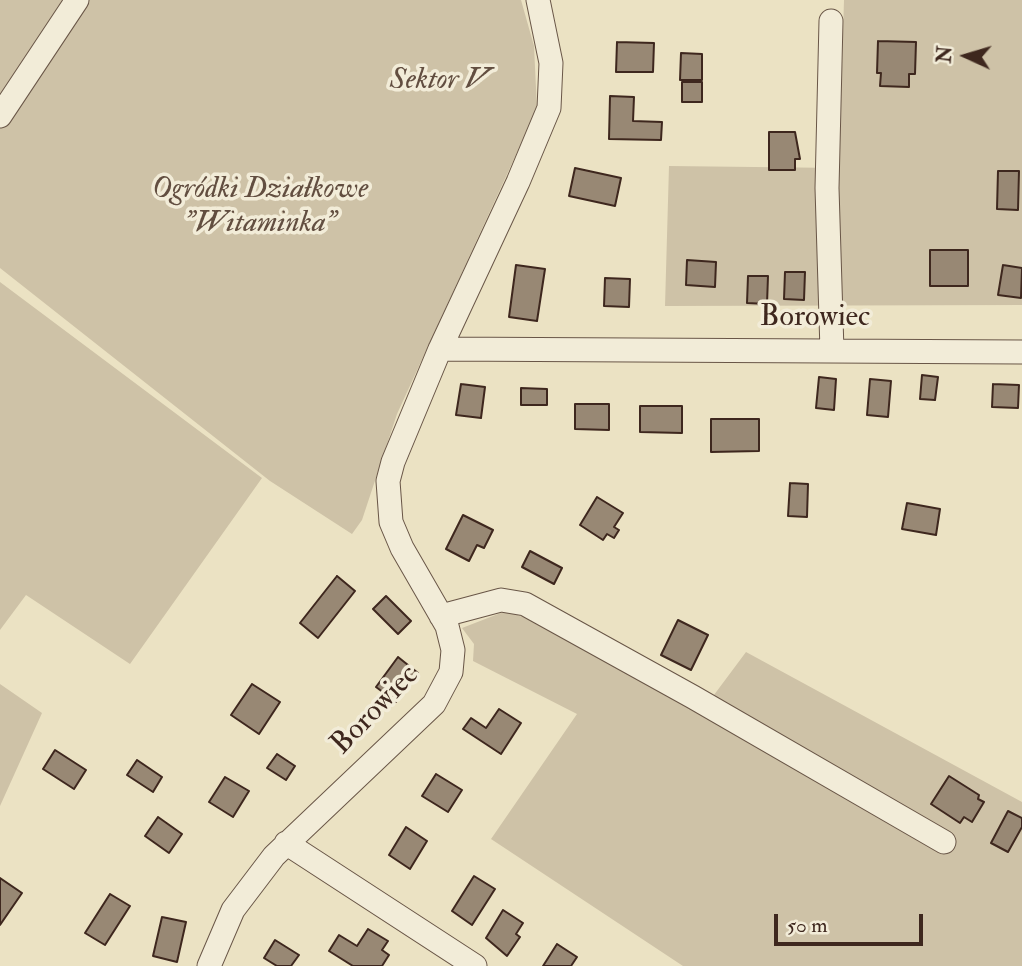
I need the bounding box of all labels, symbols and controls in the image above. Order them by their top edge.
north arrow [931,21,1001,91]
text: N [932,45,958,64]
park label: Sektor V [390,64,490,100]
park label: Ogródki Działkowe "Witaminka" [152,173,368,244]
street label: Borowiec [760,301,870,337]
street label: Borowiec [325,659,427,763]
scale bar [777,900,926,944]
text: 50 m [787,912,828,939]

